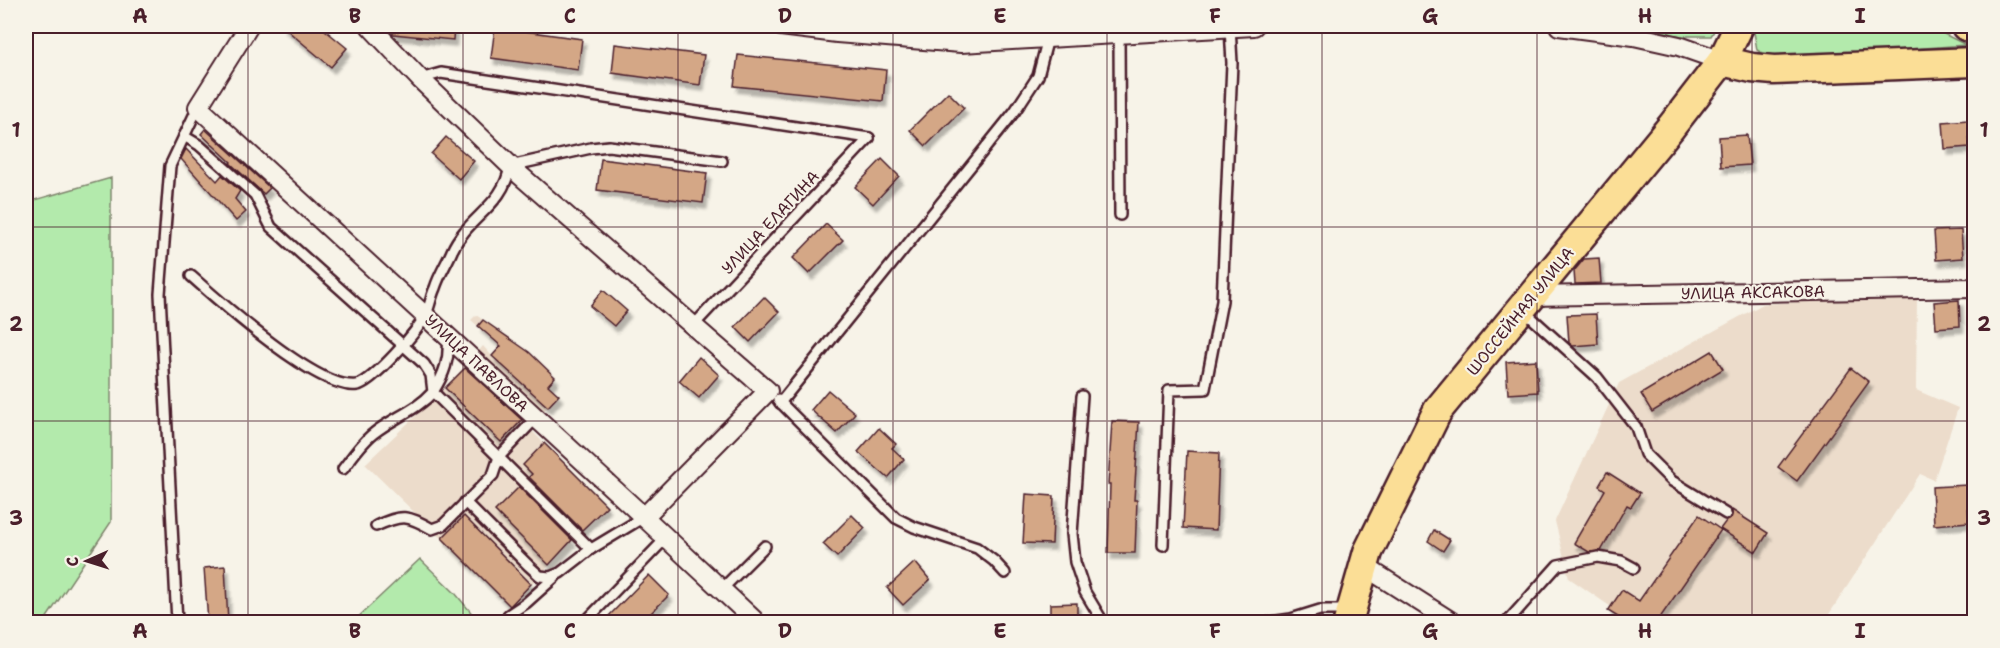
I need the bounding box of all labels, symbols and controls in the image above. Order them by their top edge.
text: A [132,3,148,29]
text: B [349,3,361,29]
text: C [564,3,576,29]
text: D [778,3,792,29]
text: E [993,3,1007,29]
text: F [1209,3,1221,29]
text: G [1422,3,1438,29]
text: H [1638,3,1652,29]
text: I [1854,3,1866,29]
text: 1 [11,117,21,143]
text: 1 [1979,117,1989,143]
street label: УЛИЦА ЕЛАГИНА [717,166,824,279]
street label: ШОССЕЙНАЯ УЛИЦА [1462,243,1579,380]
street label: УЛИЦА АКСАКОВА [1681,281,1825,304]
street label: УЛИЦА ПАВЛОВА [420,310,533,417]
text: 2 [9,311,23,337]
text: 2 [1977,311,1991,337]
text: 3 [9,505,23,531]
text: 3 [1977,505,1991,531]
north arrow [57,531,117,591]
text: С [62,556,83,567]
text: A [132,618,148,644]
text: B [349,618,361,644]
text: C [564,618,576,644]
text: D [778,618,792,644]
text: E [993,618,1007,644]
text: F [1209,618,1221,644]
text: G [1422,618,1438,644]
text: H [1638,618,1652,644]
text: I [1854,618,1866,644]

